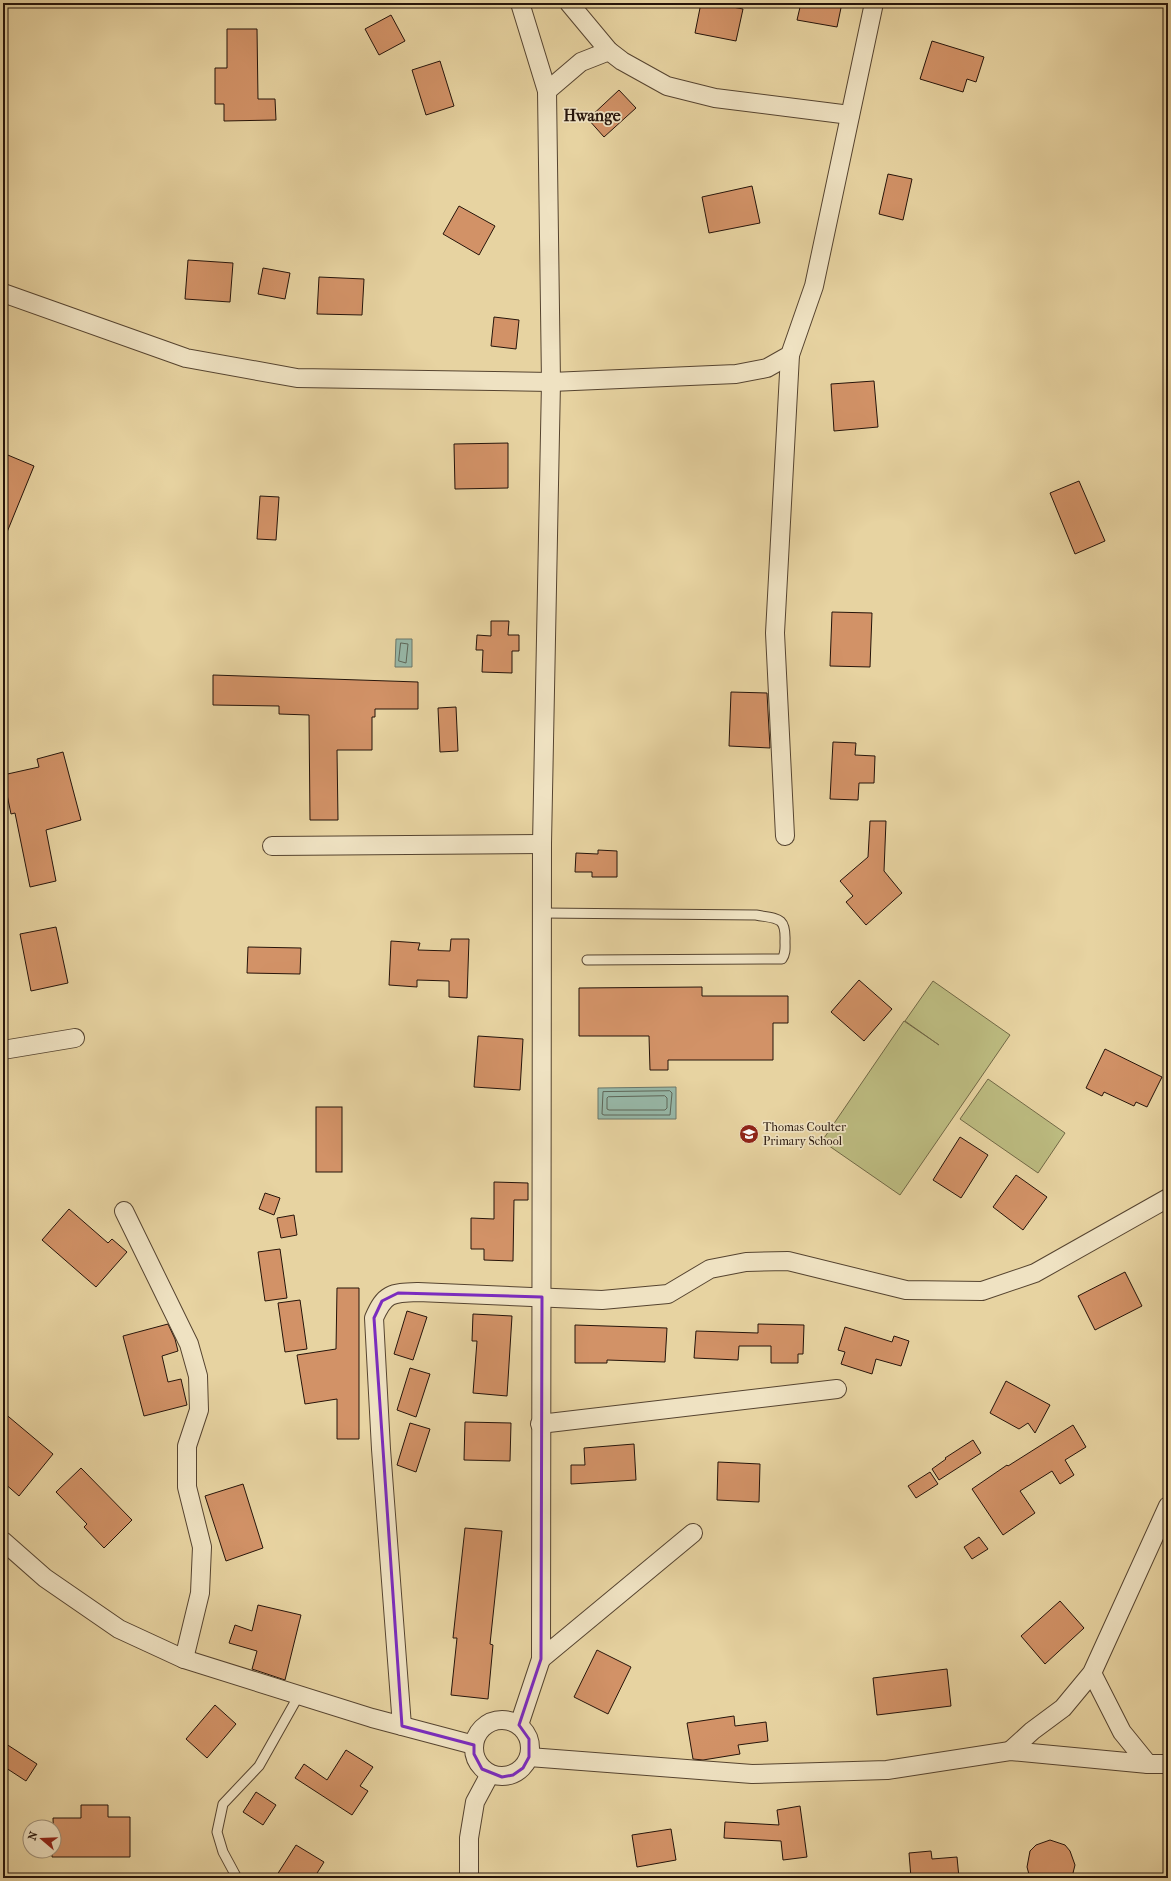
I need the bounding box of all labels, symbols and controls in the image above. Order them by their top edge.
district label: Hwange [563,106,621,126]
place label: Thomas Coulter Primary School [763,1120,847,1148]
school or university icon: Thomas Coulter Primary School [738,1123,760,1145]
north arrow [22,1819,62,1859]
text: N [26,1829,41,1842]

